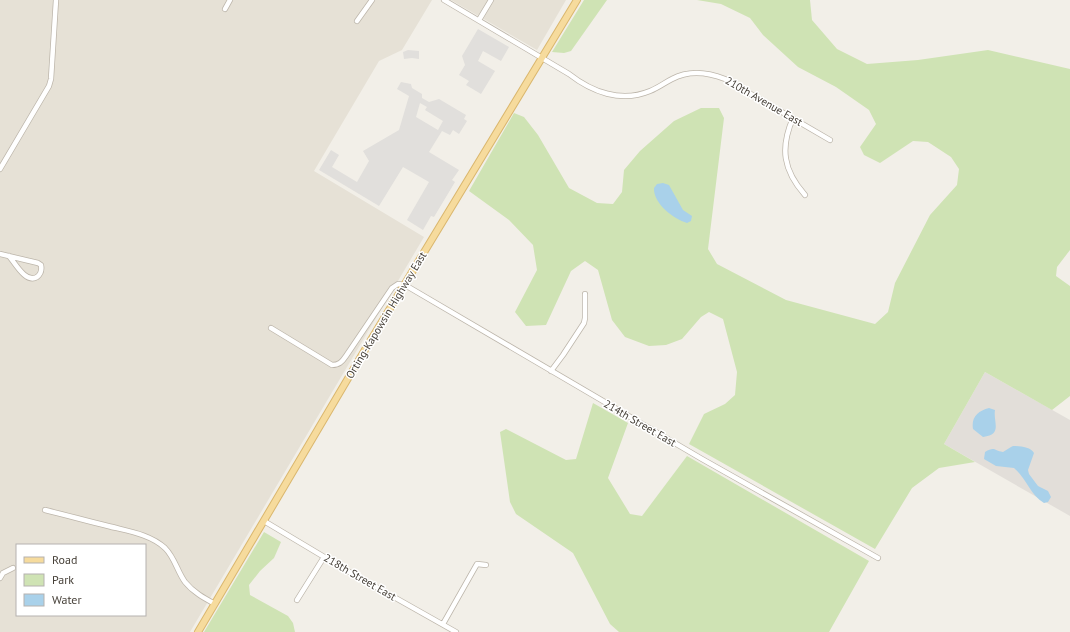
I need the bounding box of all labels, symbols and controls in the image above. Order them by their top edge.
street label: 210th Avenue East [723,73,806,129]
street label: Orting-Kapowsin Highway East [343,249,430,381]
street label: 214th Street East [601,397,679,450]
legend [16,544,146,616]
street label: 218th Street East [321,551,399,604]
text: Road [52,552,77,567]
text: Park [52,572,74,587]
text: Water [52,592,82,607]

